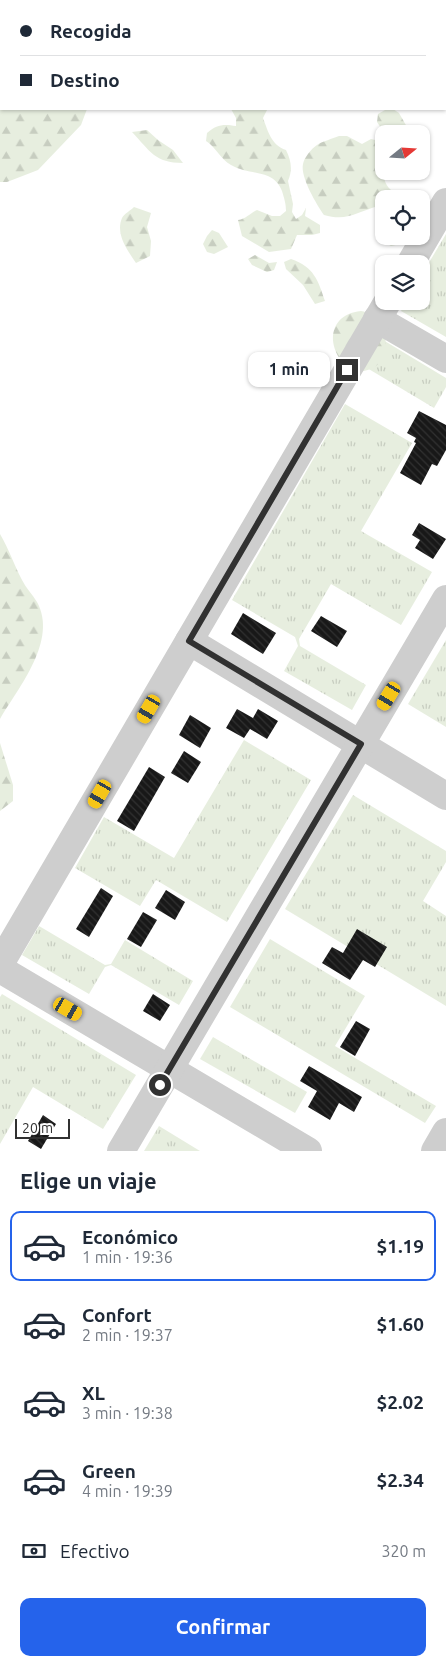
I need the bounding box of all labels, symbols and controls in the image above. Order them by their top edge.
text: Recogida [50,20,132,42]
text: Destino [50,69,120,91]
north arrow [375,125,430,180]
map controls [375,125,430,310]
button: locate [375,190,430,245]
button: layers [375,255,430,310]
callout: 1 min [247,352,330,388]
route end [336,359,358,381]
text: 1 min [269,360,309,378]
car [374,679,403,713]
car [135,692,162,726]
car [86,777,113,811]
car [51,995,84,1023]
route start [149,1074,171,1096]
scale bar [15,1116,70,1139]
text: 20 m [22,1120,53,1136]
text: Elige un viaje [20,1168,157,1193]
icon: car [22,1224,67,1269]
text: Económico [82,1226,178,1248]
text: $1.19 [376,1235,424,1257]
text: 1 min · 19:36 [82,1248,173,1266]
icon: car [22,1302,67,1347]
text: Confort [82,1304,152,1326]
text: $1.60 [376,1313,424,1335]
text: 2 min · 19:37 [82,1326,173,1344]
icon: car [22,1380,67,1425]
text: XL [82,1382,105,1404]
text: $2.02 [376,1391,424,1413]
text: 3 min · 19:38 [82,1404,173,1422]
icon: car [22,1458,67,1503]
text: Green [82,1460,136,1482]
text: $2.34 [376,1469,424,1491]
text: 4 min · 19:39 [82,1482,173,1500]
icon: cash [20,1537,48,1565]
text: Efectivo [60,1540,130,1562]
text: 320 m [381,1542,426,1560]
button: Confirmar [20,1598,426,1656]

